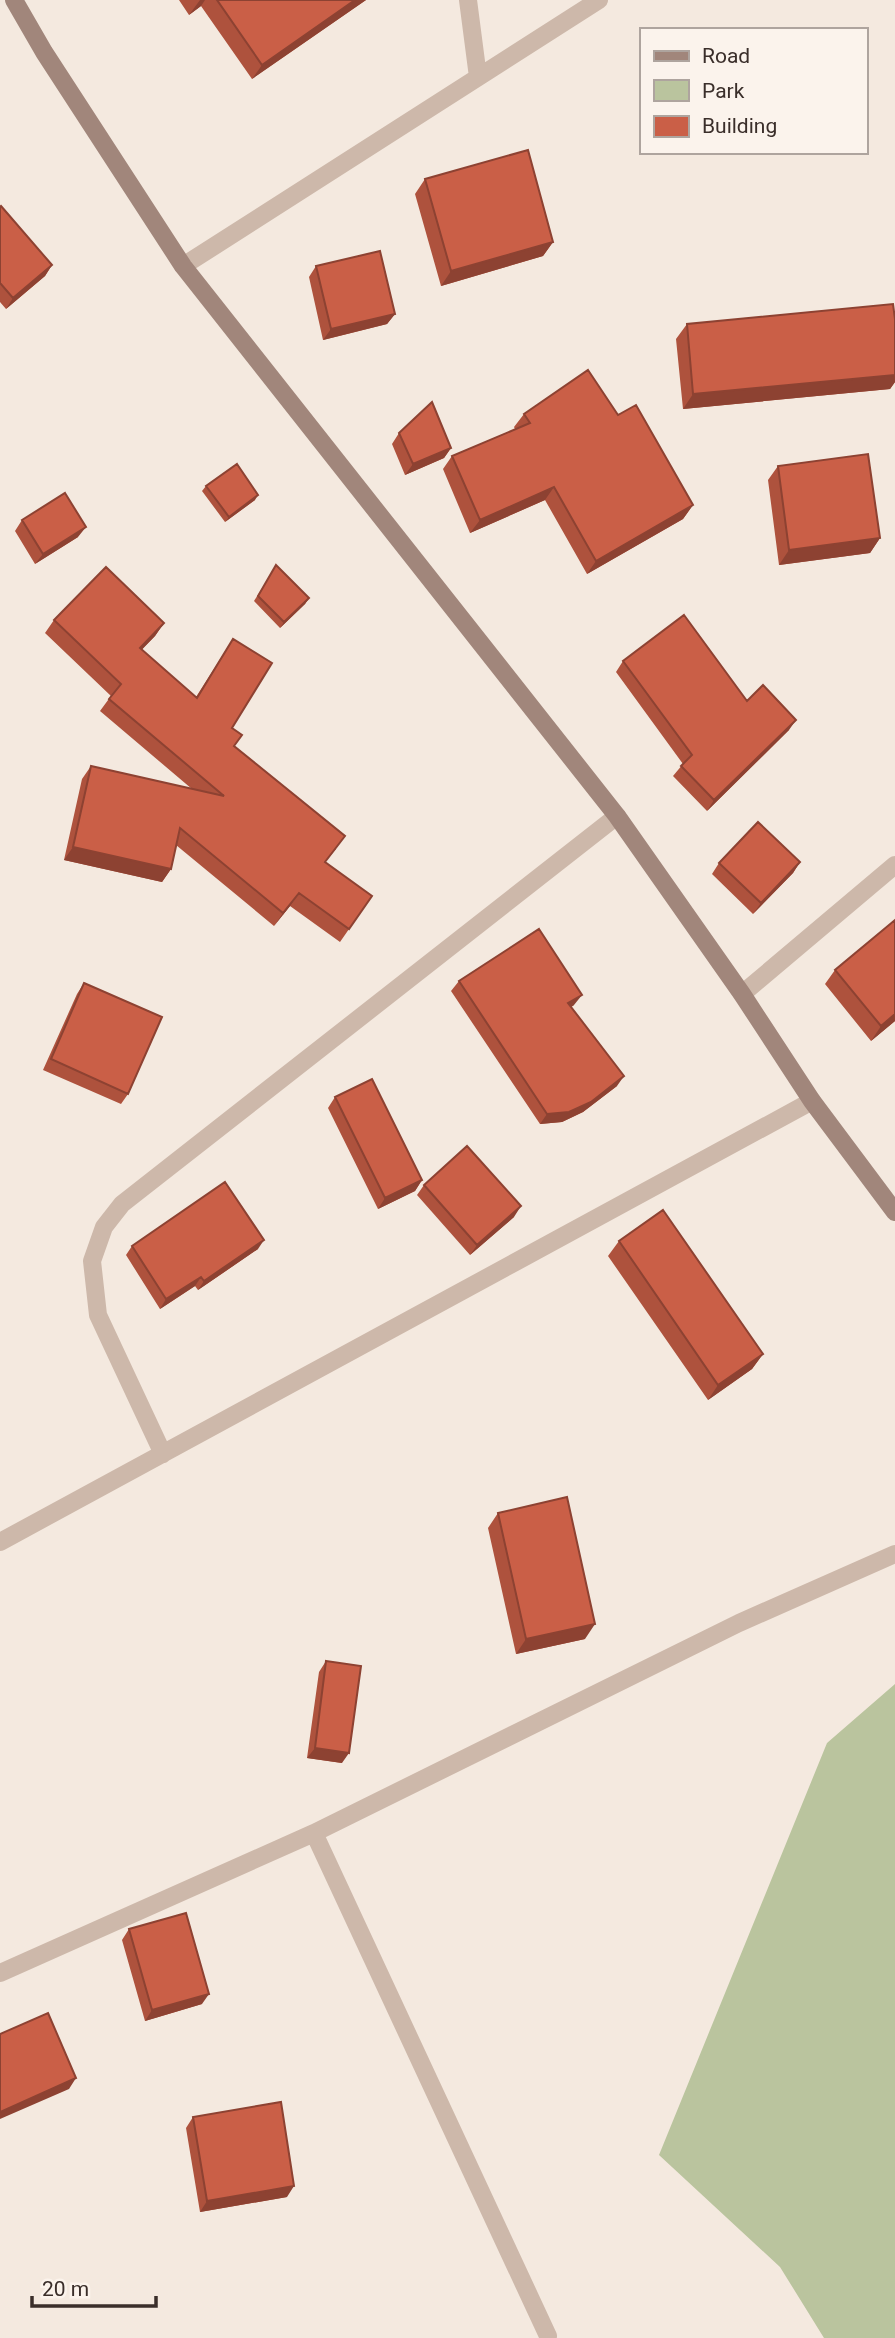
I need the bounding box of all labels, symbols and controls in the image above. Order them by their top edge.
legend [640,28,867,154]
text: Road [702,44,750,68]
text: Park [702,79,745,103]
text: Building [702,114,777,138]
scale bar [32,2264,156,2308]
text: 20 m [42,2277,89,2301]

